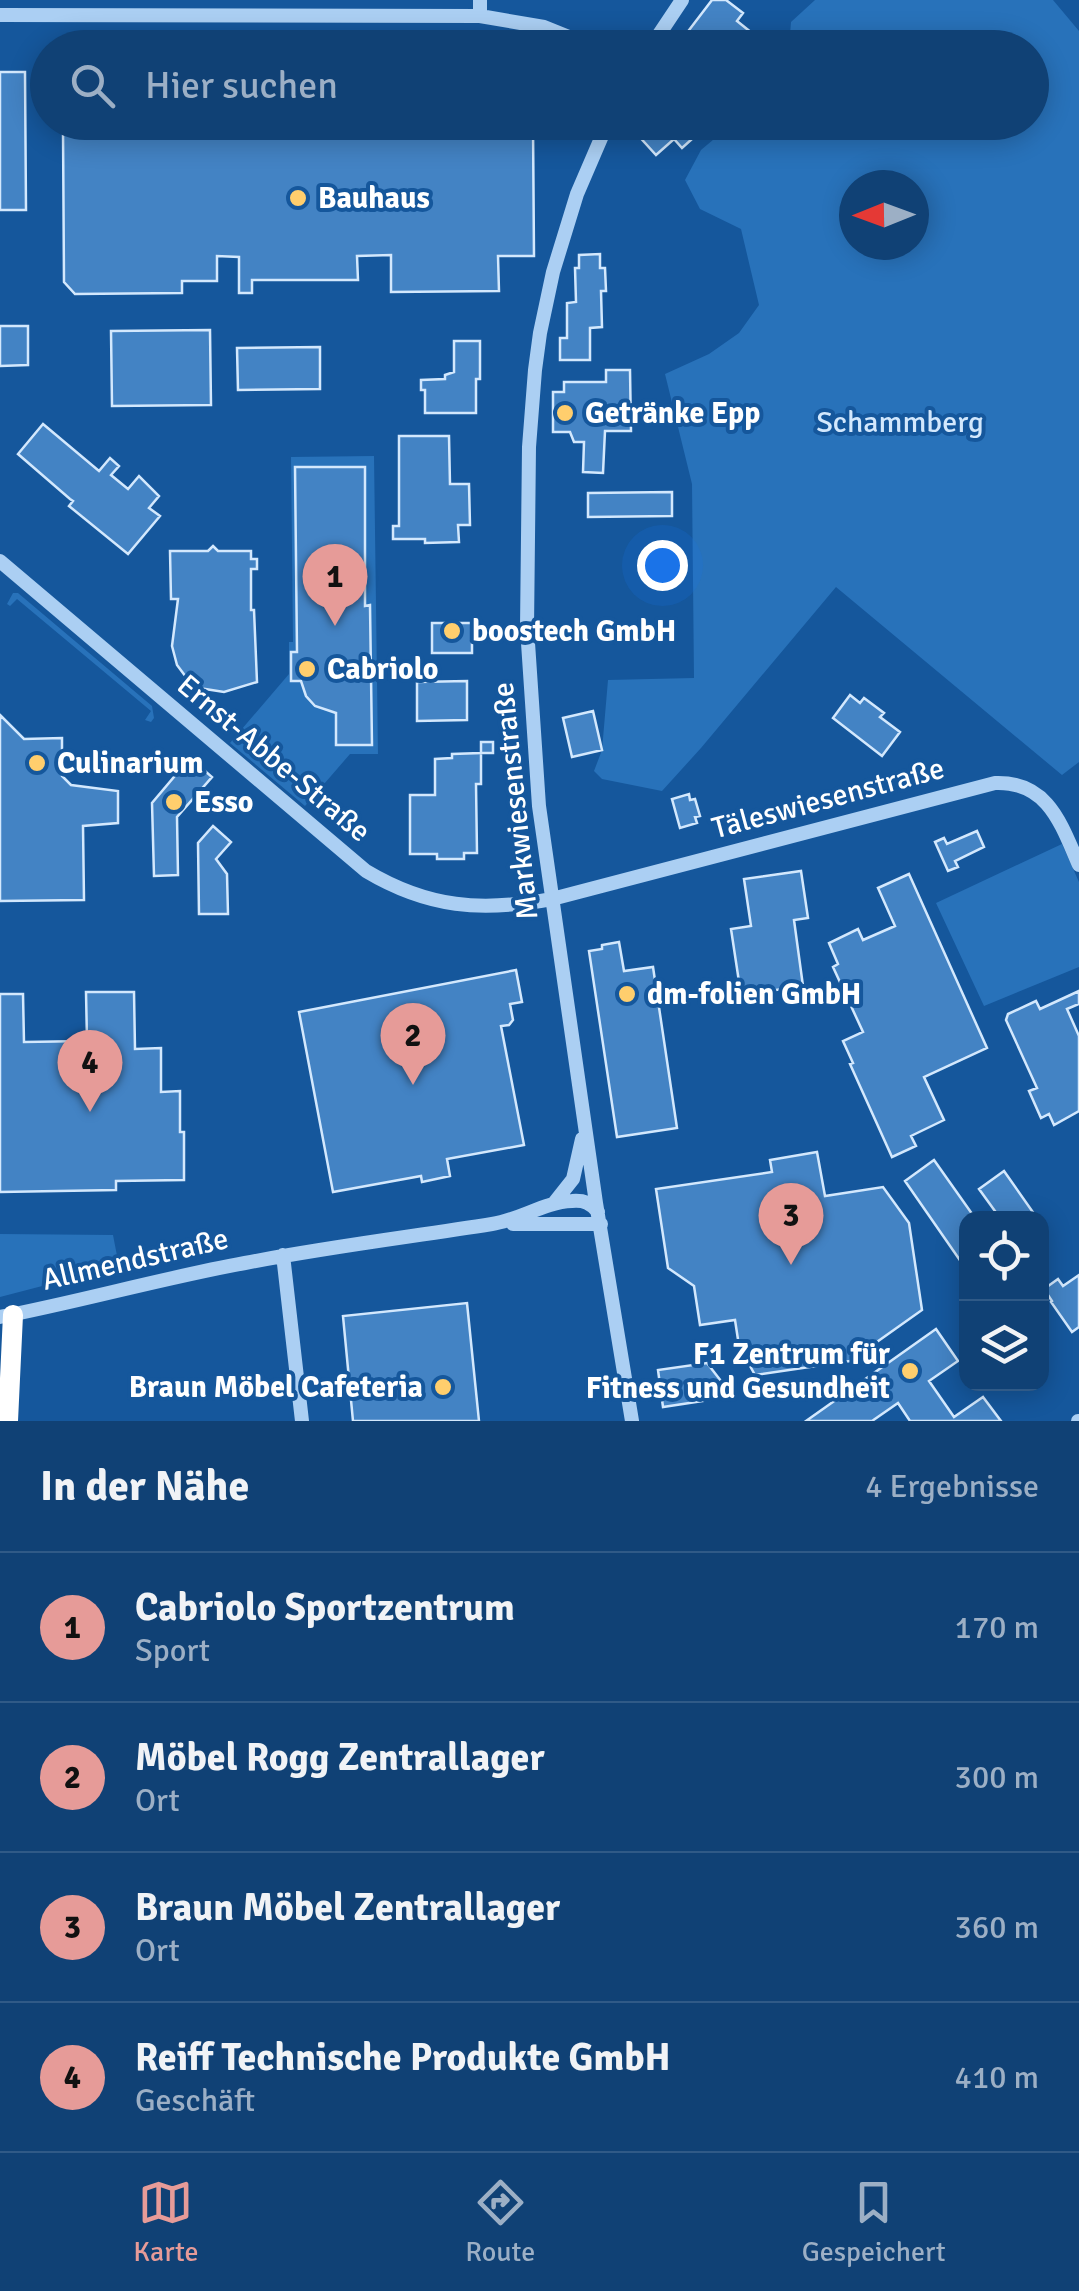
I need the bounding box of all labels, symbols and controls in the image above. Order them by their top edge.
search box [30,30,1049,140]
icon: search [65,58,120,113]
text: Hier suchen [145,62,338,109]
north arrow [839,170,929,260]
place label: Bauhaus [318,180,430,217]
marker: Bauhaus [287,187,309,209]
place label: Getränke Epp [585,395,760,432]
marker: Getränke Epp [554,402,576,424]
park label: Schammberg [816,404,984,441]
your location [637,540,688,591]
pin: 1 [302,544,368,626]
place label: boostech GmbH [472,613,676,650]
marker: boostech GmbH [441,620,463,642]
place label: Cabriolo [327,651,439,688]
marker: Cabriolo [296,658,318,680]
street label: Ernst-Abbe-Straße [169,667,378,850]
street label: Markwiesenstraße [485,680,546,922]
place label: Culinarium [57,745,204,782]
street label: Täleswiesenstraße [708,750,948,847]
marker: Culinarium [26,752,48,774]
place label: Esso [194,784,253,821]
marker: Esso [163,791,185,813]
place label: dm-folien GmbH [647,976,861,1013]
marker: dm-folien GmbH [616,983,638,1005]
pin: 2 [380,1002,446,1085]
pin: 4 [58,1030,122,1112]
pin: 3 [758,1182,824,1265]
map controls [959,1211,1049,1391]
button: locate [959,1211,1049,1301]
street label: Allmendstraße [38,1220,232,1299]
button: layers [959,1301,1049,1391]
place label: F1 Zentrum für Fitness und Gesundheit [586,1336,890,1407]
marker: F1 Zentrum für Fitness und Gesundheit [899,1360,921,1382]
place label: Braun Möbel Cafeteria [129,1369,423,1406]
marker: Braun Möbel Cafeteria [432,1376,454,1398]
text: In der Nähe [40,1461,249,1512]
text: 4 Ergebnisse [865,1467,1039,1506]
text: Cabriolo Sportzentrum [135,1584,515,1631]
text: 1 [64,1608,81,1647]
text: 170 m [955,1608,1039,1647]
text: Sport [135,1631,210,1670]
text: Möbel Rogg Zentrallager [135,1734,545,1781]
text: 2 [64,1758,81,1797]
text: 300 m [955,1758,1039,1797]
text: Ort [135,1781,180,1820]
text: Braun Möbel Zentrallager [135,1884,560,1931]
text: 3 [64,1908,81,1947]
text: 360 m [955,1908,1039,1947]
text: Ort [135,1931,180,1970]
text: Reiff Technische Produkte GmbH [135,2034,671,2081]
text: 4 [64,2058,81,2097]
text: 410 m [955,2058,1039,2097]
text: Geschäft [135,2081,255,2120]
tab: Karte [133,2175,199,2269]
tab: Route [465,2175,535,2269]
tab: Gespeichert [802,2175,946,2269]

